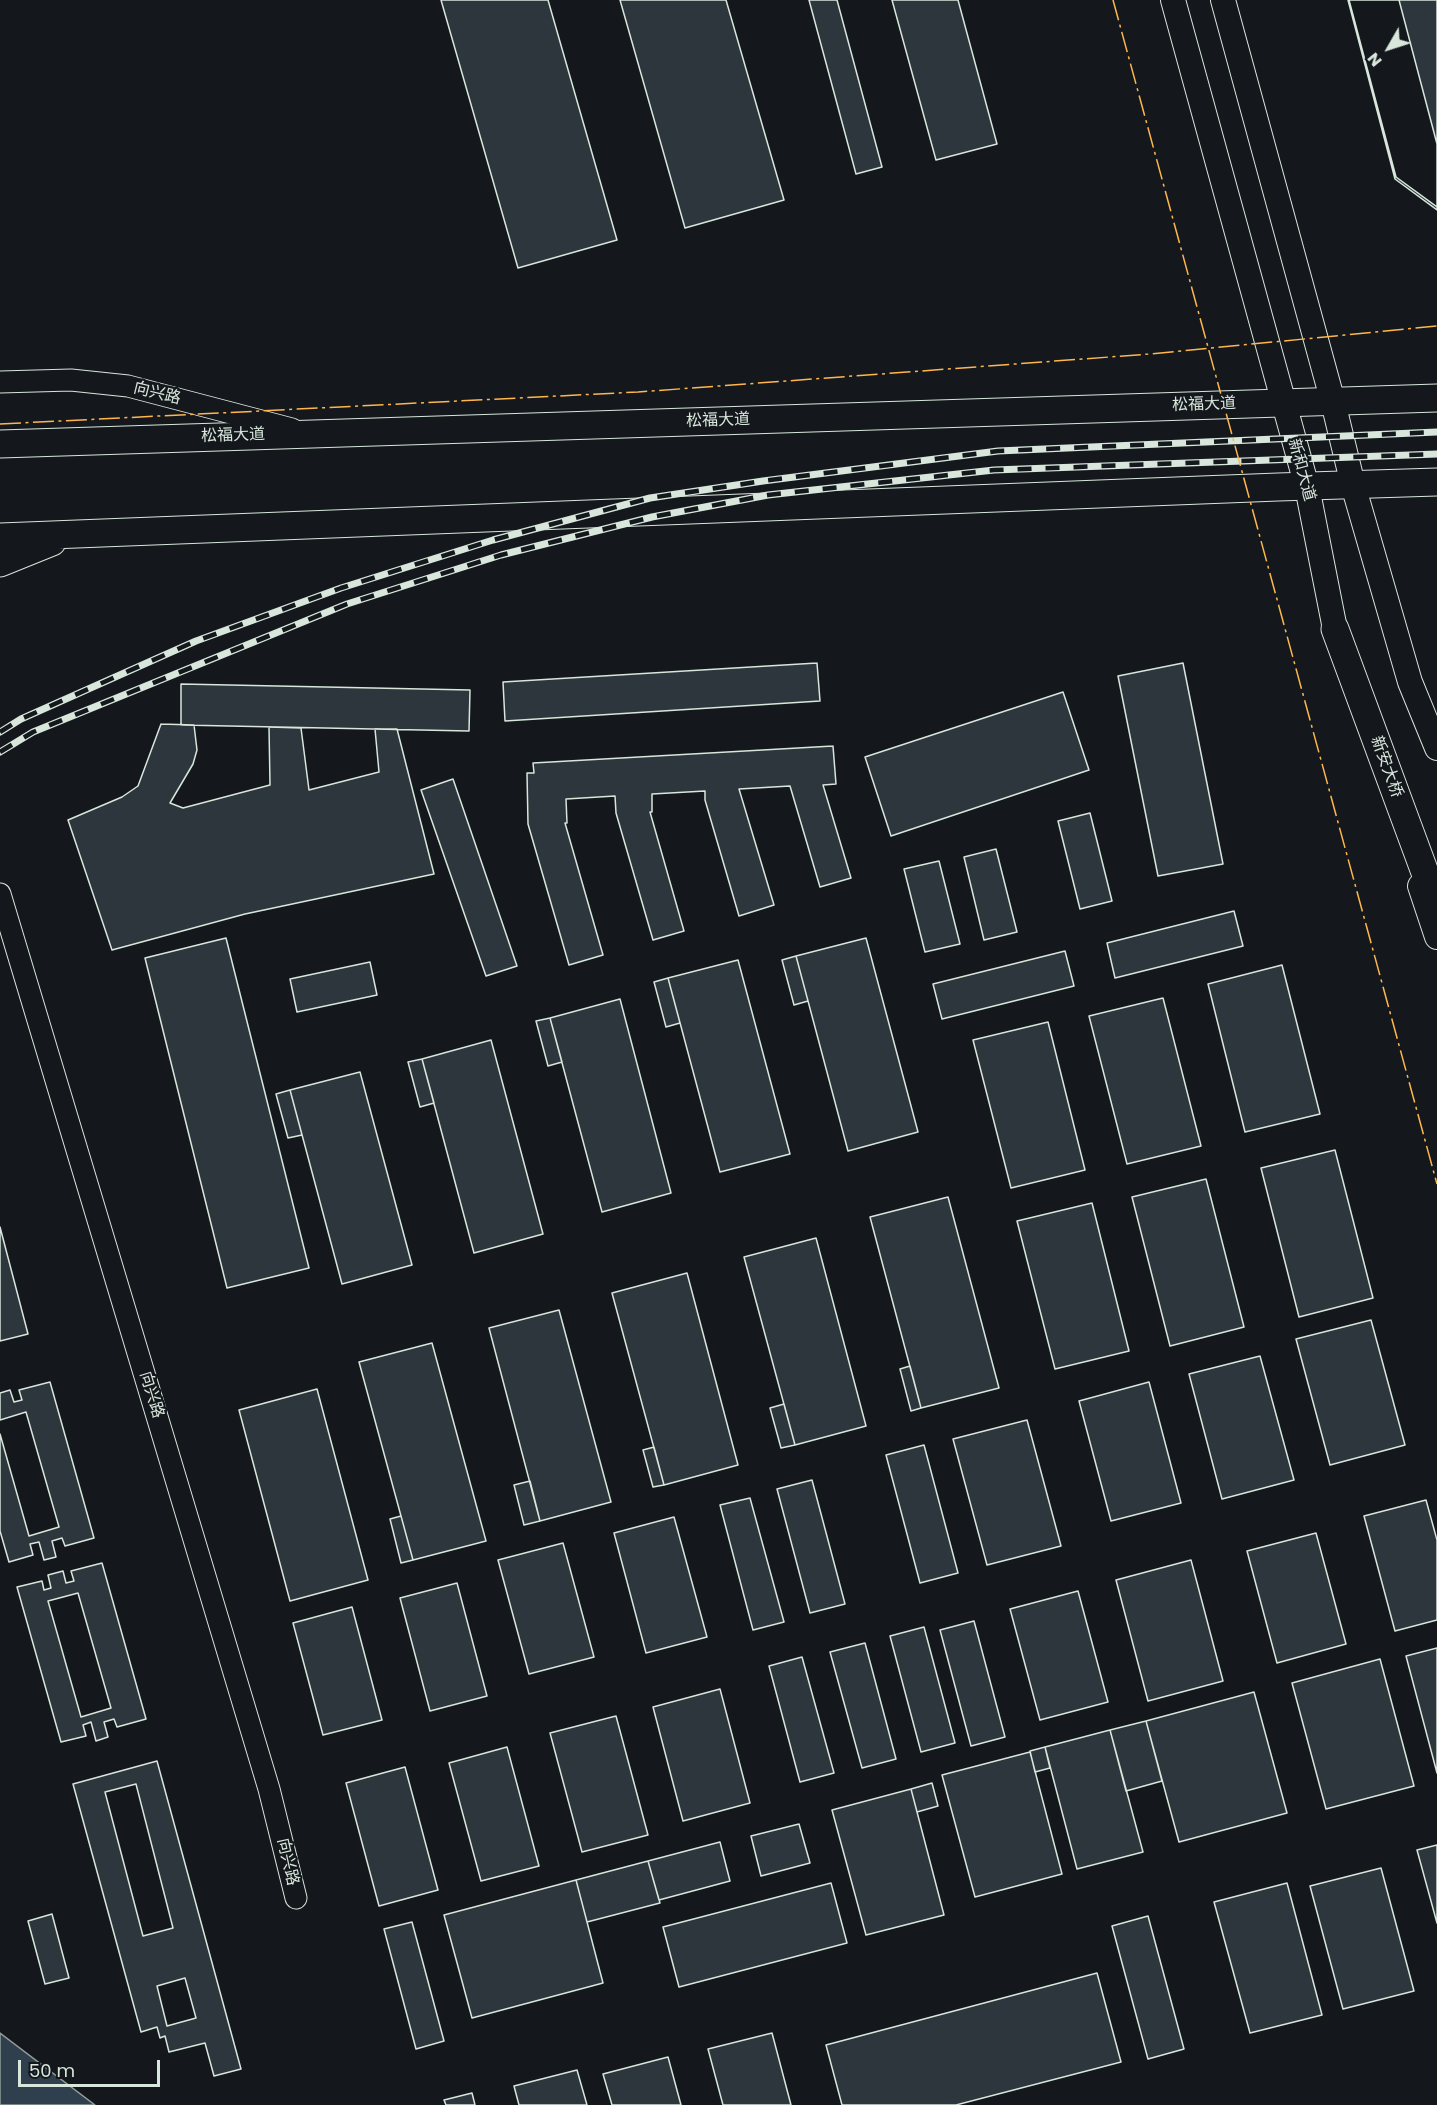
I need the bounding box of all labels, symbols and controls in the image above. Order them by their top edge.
north arrow [1359,18,1419,78]
text: N [1362,48,1387,72]
street label: 向兴路 [131,379,183,409]
street label: 松福大道 [1172,394,1236,416]
street label: 松福大道 [686,410,750,432]
street label: 松福大道 [201,425,265,447]
street label: 新和大道 [1283,437,1319,503]
street label: 新安大桥 [1366,734,1406,800]
street label: 向兴路 [135,1369,167,1421]
street label: 向兴路 [272,1836,302,1888]
scale bar [21,2048,164,2086]
text: 50 m [29,2058,75,2083]

